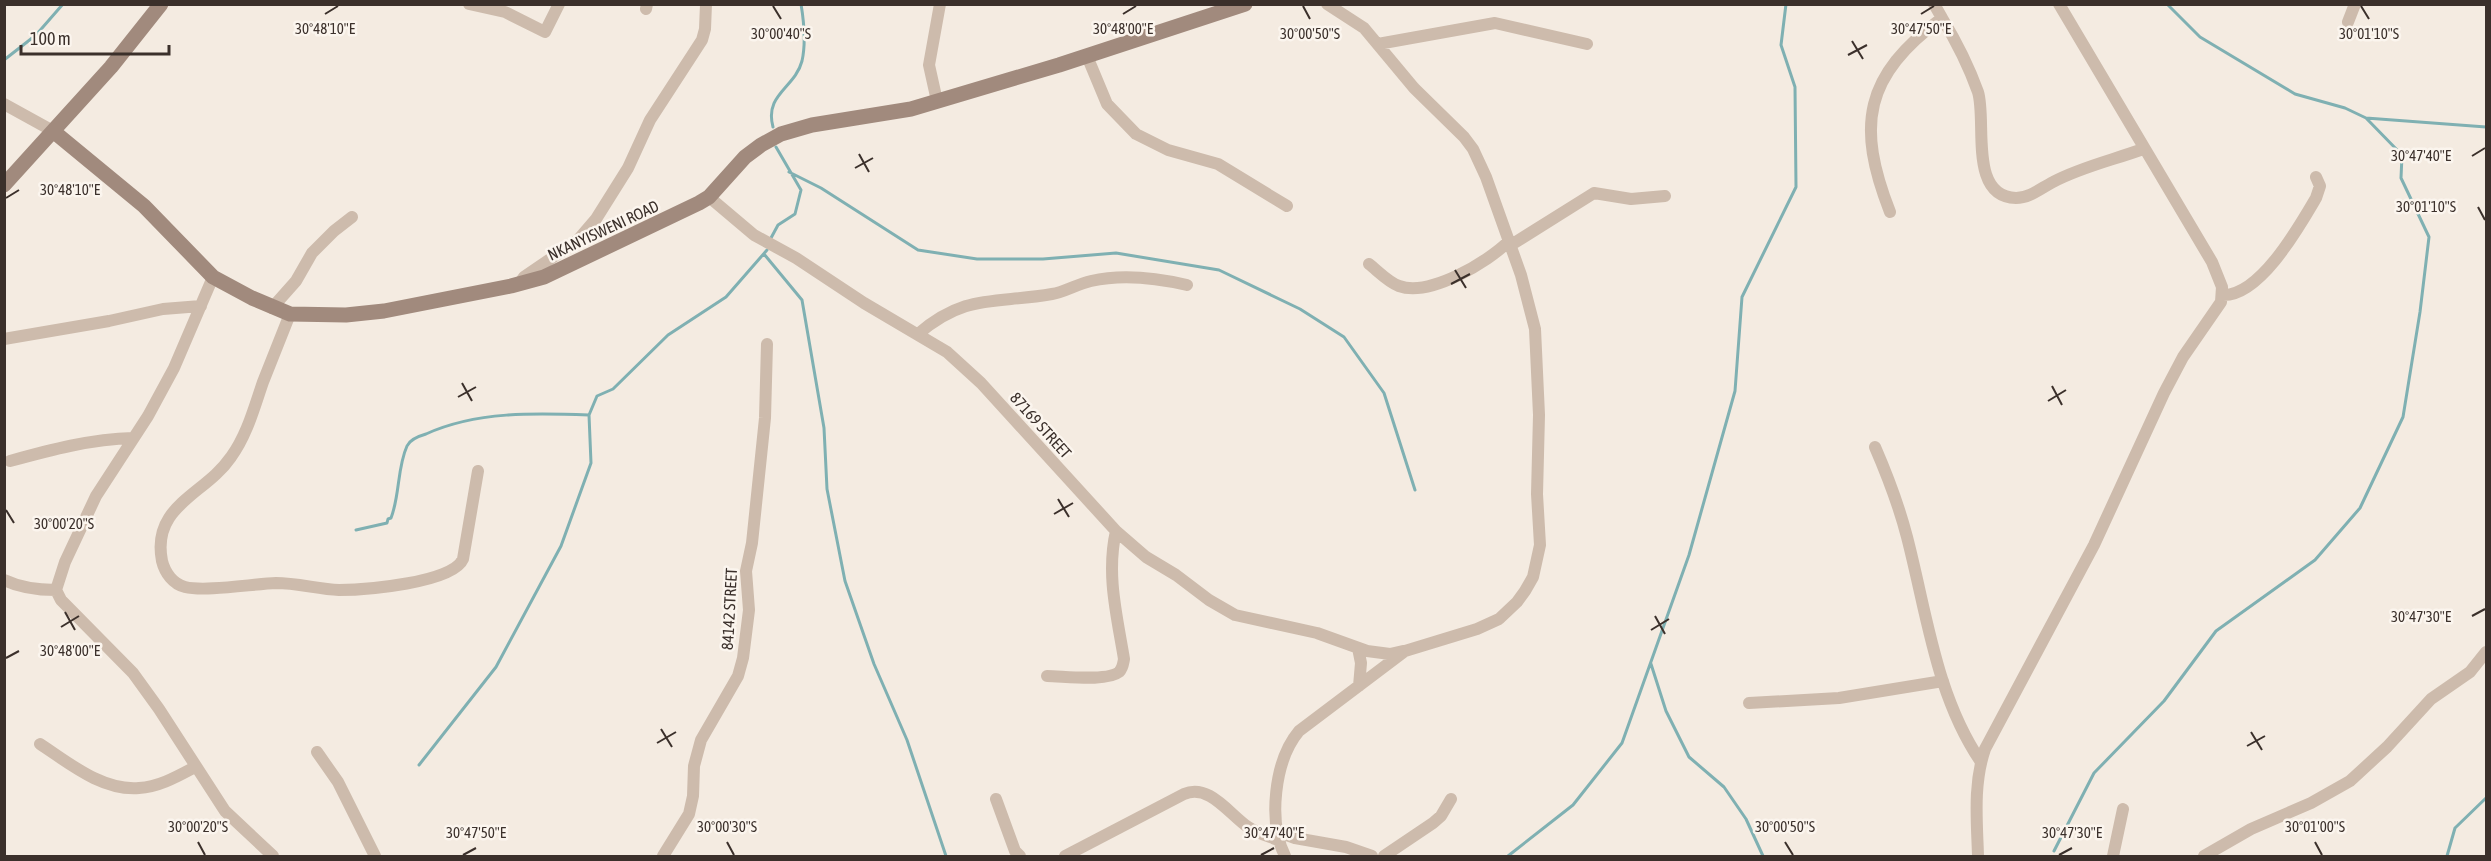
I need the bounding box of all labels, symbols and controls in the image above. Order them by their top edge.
scale bar [21,18,170,56]
text: 30°48'10"E [295,20,356,37]
text: 30°48'00"E [1093,20,1154,37]
text: 30°47'50"E [1891,20,1952,37]
text: 30°00'40"S [751,25,811,42]
text: 30°00'50"S [1280,25,1340,42]
text: 30°01'10"S [2339,25,2399,42]
text: 100 m [30,28,71,49]
text: 30°47'40"E [2391,147,2452,164]
text: 30°48'10"E [40,181,101,198]
street label: NKANYISWENI ROAD [545,196,661,264]
text: 30°01'10"S [2396,198,2456,215]
street label: 87169 STREET [1007,388,1075,462]
text: 30°00'20"S [34,515,94,532]
street label: 84142 STREET [718,567,740,651]
text: 30°47'30"E [2391,608,2452,625]
text: 30°48'00"E [40,642,101,659]
text: 30°00'20"S [168,818,228,835]
text: 30°00'30"S [697,818,757,835]
text: 30°00'50"S [1755,818,1815,835]
text: 30°01'00"S [2285,818,2345,835]
text: 30°47'50"E [446,824,507,841]
text: 30°47'40"E [1244,824,1305,841]
text: 30°47'30"E [2042,824,2103,841]

